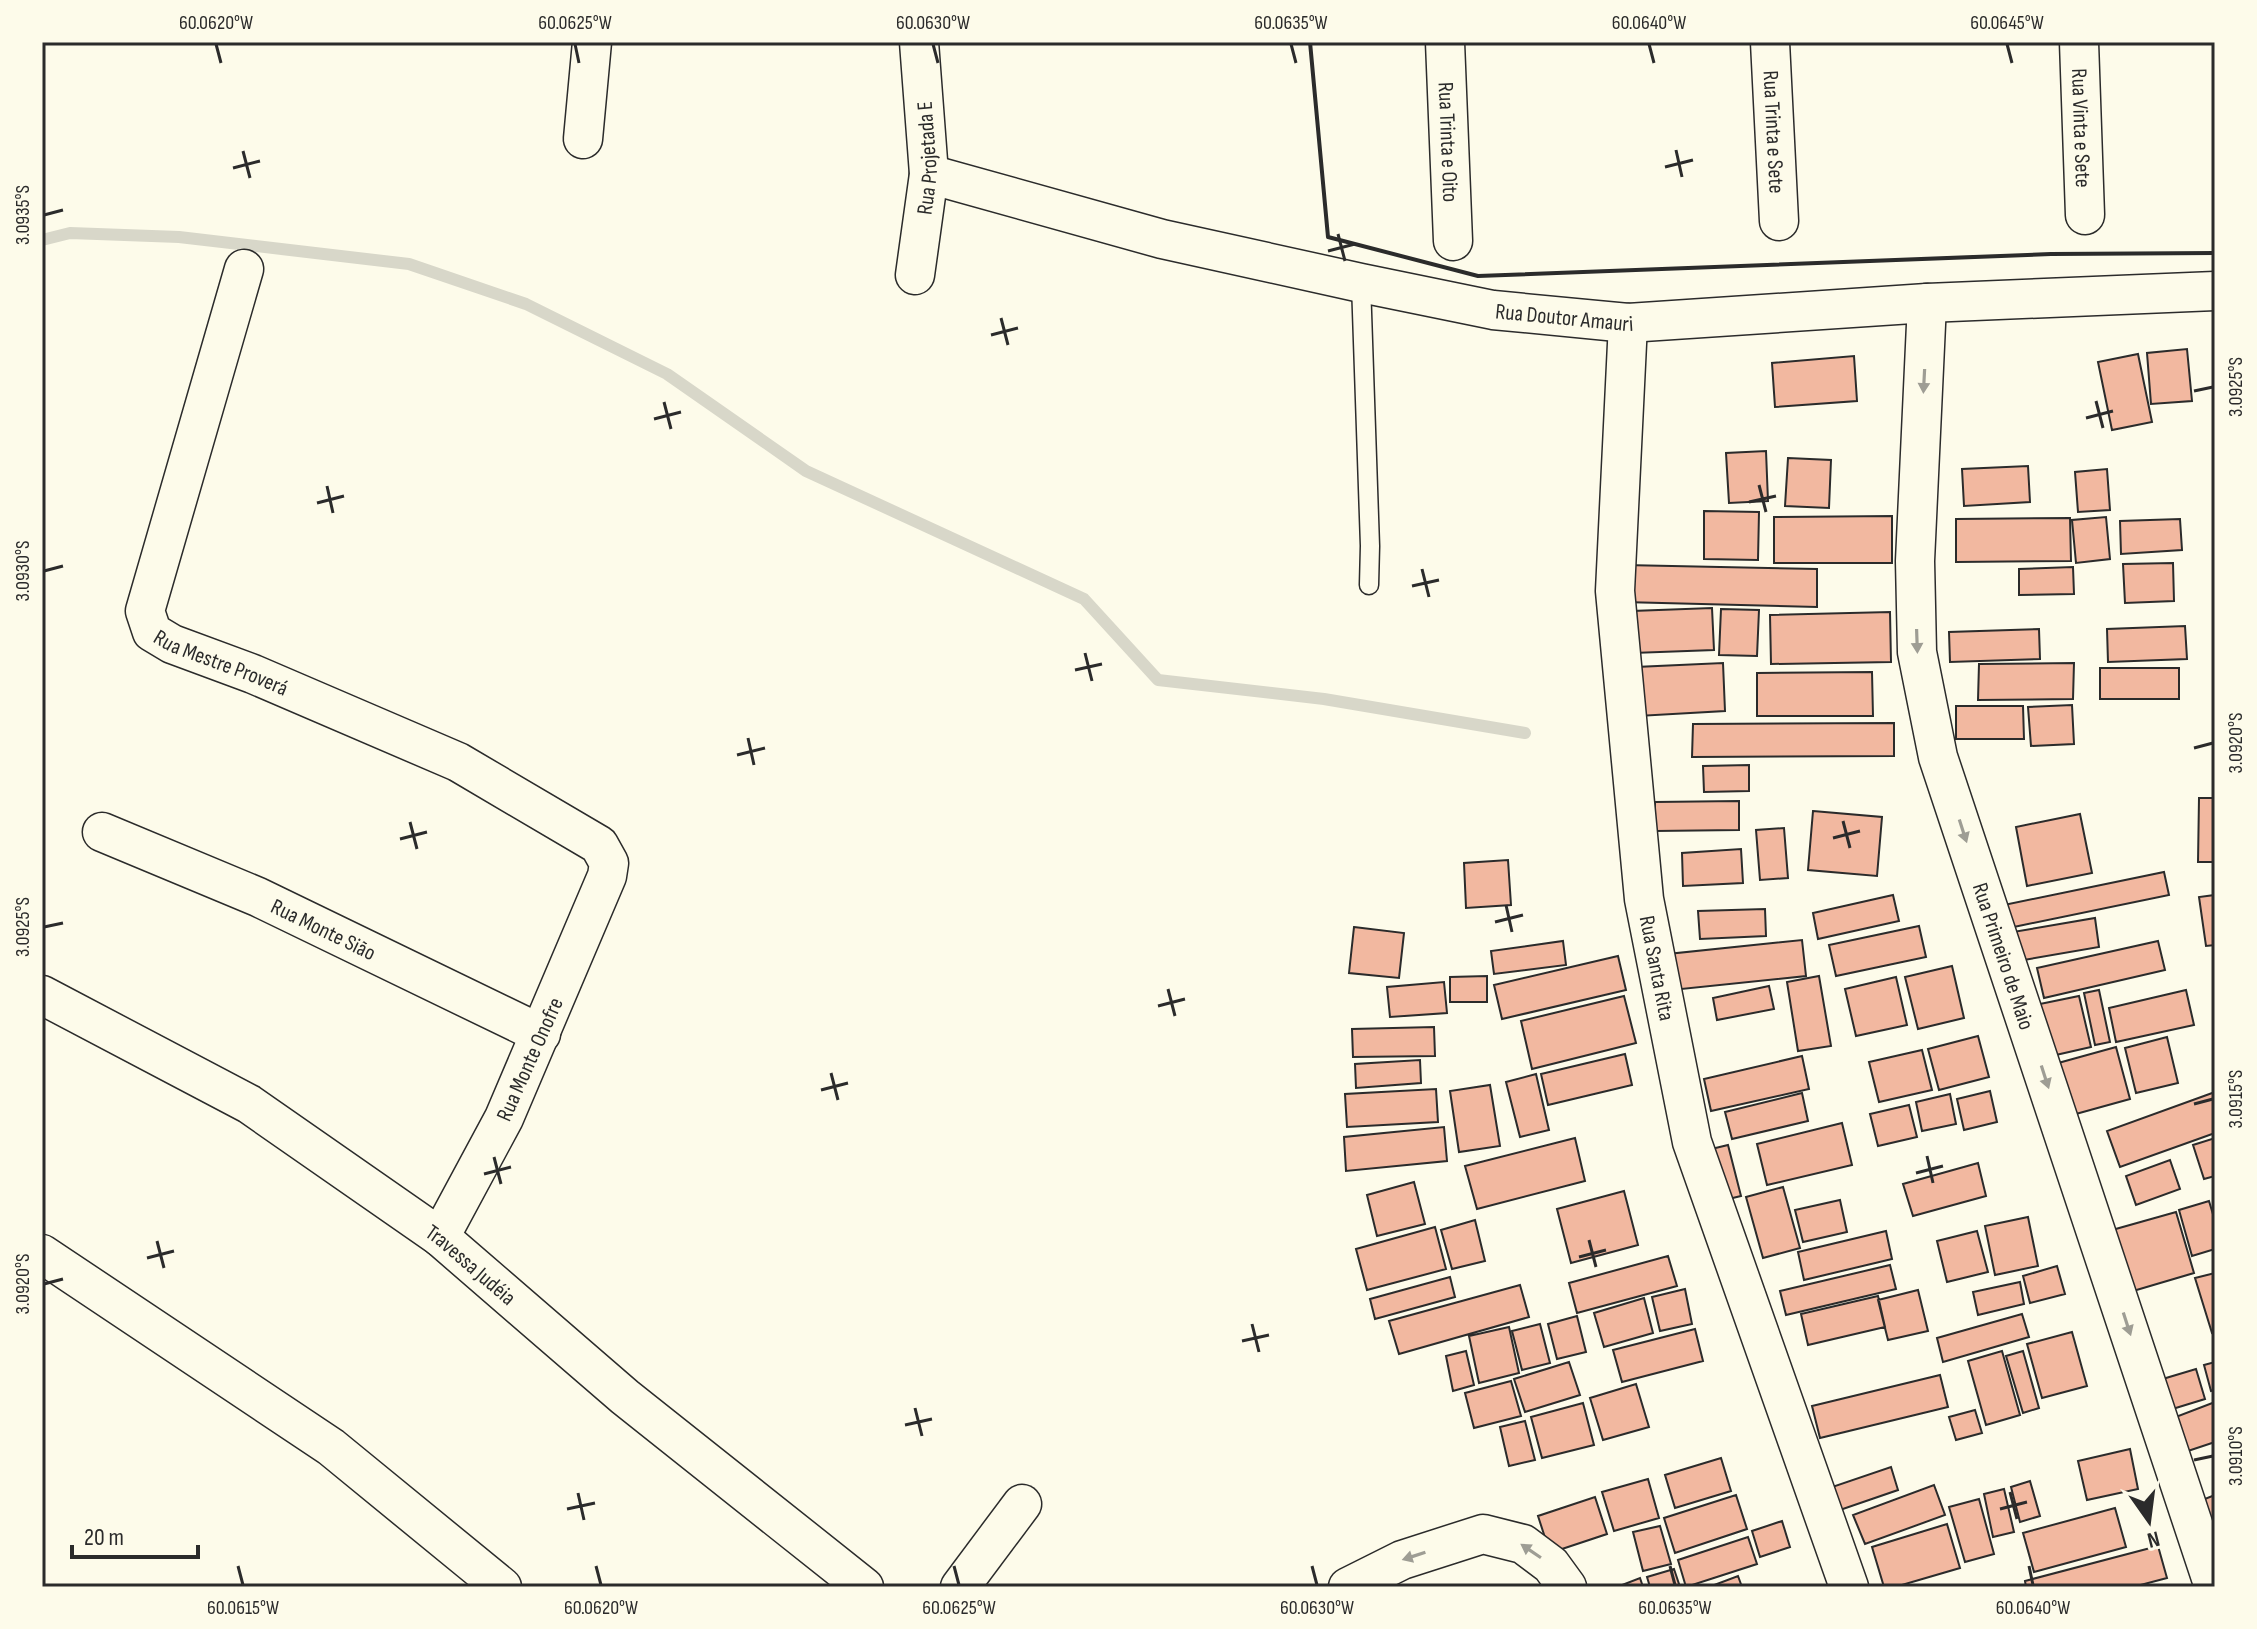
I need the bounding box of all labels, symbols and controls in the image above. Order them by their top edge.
text: 60.0620°W [179,11,253,35]
text: 60.0625°W [538,11,612,35]
text: 60.0630°W [896,11,970,35]
text: 60.0635°W [1254,11,1328,35]
text: 60.0640°W [1612,11,1686,35]
text: 60.0645°W [1970,11,2044,35]
street label: Rua Vinta e Sete [2065,68,2096,188]
street label: Rua Trinta e Sete [1756,70,1790,194]
street label: Rua Trinta e Oito [1432,81,1463,203]
street label: Rua Projetada E [911,100,944,217]
text: 3.0935°S [11,185,35,245]
street label: Rua Doutor Amauri [1494,298,1634,338]
text: 3.0925°S [2224,357,2248,417]
one-way arrow [1917,369,1930,394]
text: 3.0930°S [11,540,35,602]
street label: Rua Mestre Proverá [148,624,292,702]
one-way arrow [1910,629,1923,654]
text: 3.0920°S [2224,713,2248,774]
one-way arrow [1957,819,1969,843]
street label: Rua Primeiro de Maio [1966,879,2040,1033]
street label: Rua Monte Sião [266,893,380,967]
text: 3.0925°S [11,897,35,957]
street label: Rua Santa Rita [1633,913,1680,1023]
street label: Rua Monte Onofre [491,994,570,1126]
one-way arrow [2039,1066,2051,1090]
text: 3.0915°S [2224,1070,2248,1128]
street label: Travessa Judéia [420,1219,521,1312]
text: 3.0920°S [11,1254,35,1315]
one-way arrow [2121,1312,2133,1336]
text: 3.0910°S [2224,1426,2248,1486]
north arrow [2109,1481,2189,1561]
scale bar [72,1509,198,1559]
text: 20 m [84,1523,124,1552]
text: N [2145,1524,2162,1553]
one-way arrow [1521,1544,1542,1559]
one-way arrow [1402,1551,1426,1563]
text: 60.0615°W [207,1596,279,1620]
text: 60.0620°W [564,1596,638,1620]
text: 60.0625°W [922,1596,996,1620]
text: 60.0630°W [1280,1596,1354,1620]
text: 60.0635°W [1638,1596,1712,1620]
text: 60.0640°W [1996,1596,2070,1620]

